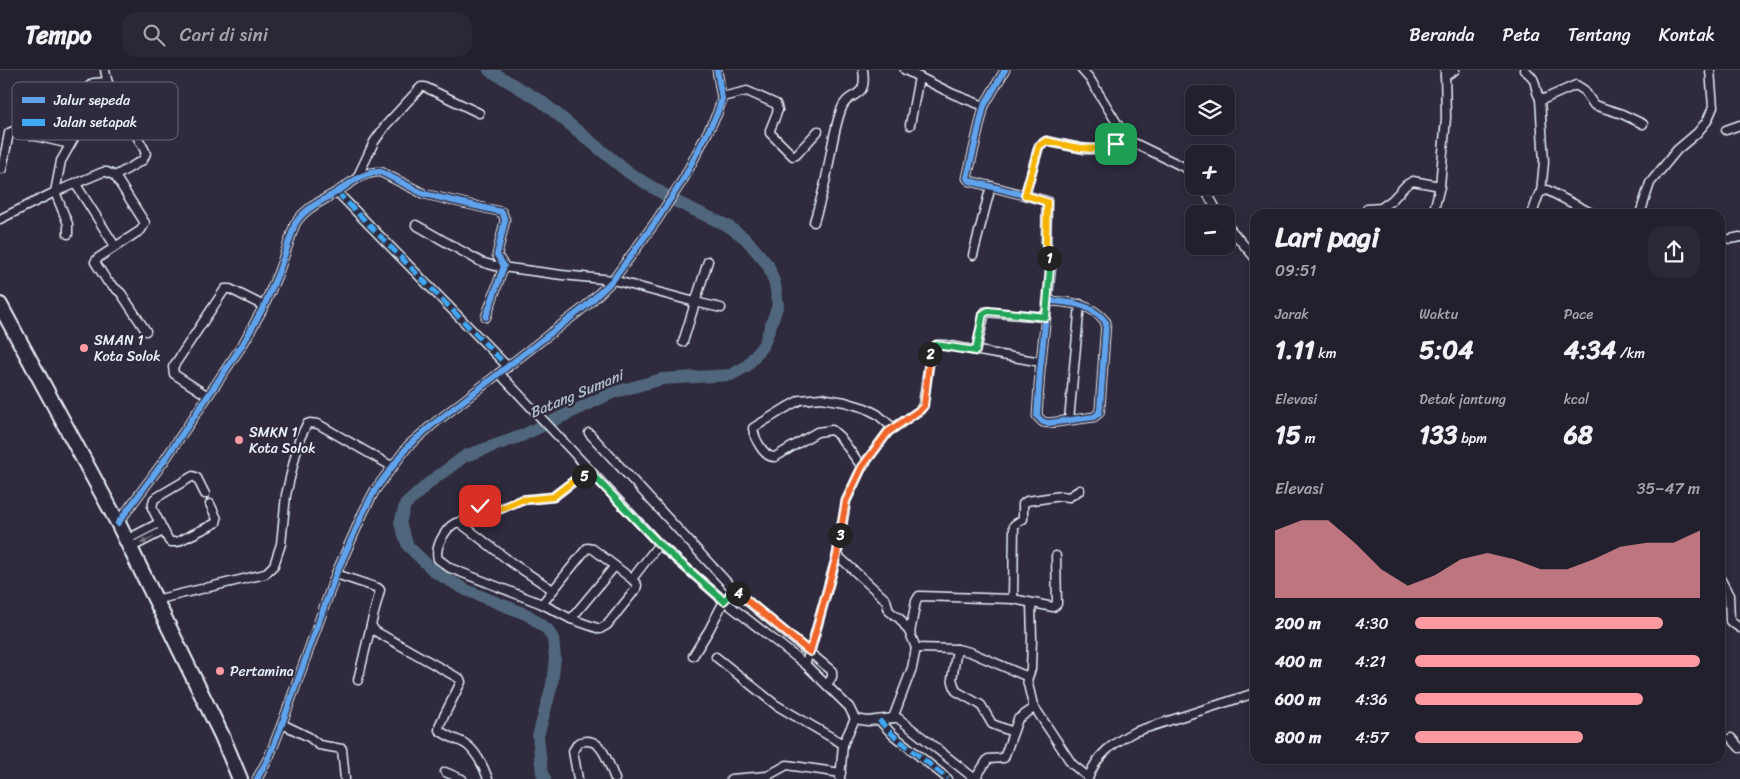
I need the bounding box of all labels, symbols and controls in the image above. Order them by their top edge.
search box [122,12,472,57]
text: Tempo [25,14,92,56]
text: Cari di sini [180,18,268,51]
text: Beranda [1409,19,1475,51]
text: Peta [1503,19,1540,51]
text: Tentang [1568,19,1631,51]
text: Kontak [1659,19,1715,51]
icon: search [140,21,168,49]
legend [12,82,178,140]
map controls [1185,85,1235,255]
button: layers [1185,85,1235,135]
text: Jalur sepeda [53,88,131,113]
text: Jalan setapak [53,110,137,135]
pin [1095,123,1137,165]
icon: arrive [1102,130,1130,158]
button: + [1185,145,1235,195]
button: − [1185,205,1235,255]
text: Lari pagi [1275,212,1379,261]
button: share [1648,226,1700,278]
pin: 1 [1036,246,1062,270]
text: 1 [1046,246,1053,271]
text: 09:51 [1275,256,1316,285]
text: Jarak [1275,302,1309,327]
text: Waktu [1419,302,1458,327]
text: Pace [1564,302,1593,327]
text: 1.11 [1275,327,1315,372]
text: 5:04 [1419,327,1474,372]
text: 4:34 [1564,327,1616,372]
place label: SMAN 1 Kota Solok [94,328,161,369]
text: km [1315,341,1337,366]
text: /km [1616,341,1645,366]
marker: SMAN 1 Kota Solok [78,342,90,354]
pin: 2 [918,342,942,366]
text: 2 [926,342,935,367]
water label: Batang Sumani [525,362,629,425]
text: Elevasi [1275,387,1317,412]
text: Detak jantung [1419,387,1506,412]
text: kcal [1564,387,1589,412]
text: 15 [1275,412,1301,457]
text: 133 [1419,412,1458,457]
text: 68 [1564,412,1593,457]
place label: SMKN 1 Kota Solok [249,420,316,461]
text: m [1301,426,1315,451]
text: bpm [1458,426,1487,451]
marker: SMKN 1 Kota Solok [233,434,245,446]
pin: 5 [572,464,596,488]
text: 5 [580,464,589,489]
text: Elevasi [1275,474,1323,503]
text: 35–47 m [1637,474,1700,503]
pin [459,485,501,527]
icon: check [466,492,494,520]
pin: 3 [828,522,852,548]
text: 3 [837,523,844,548]
one-way arrow [140,536,154,544]
pin: 4 [726,580,750,606]
text: 4 [734,581,743,606]
text: 200 m [1275,609,1321,638]
text: 4:30 [1355,609,1389,638]
text: 400 m [1275,647,1322,676]
text: 4:21 [1355,647,1386,676]
place label: Pertamina [230,659,294,684]
marker: Pertamina [214,665,226,677]
text: 600 m [1275,685,1321,714]
text: 4:36 [1355,685,1388,714]
text: 800 m [1275,723,1321,752]
text: 4:57 [1355,723,1389,752]

